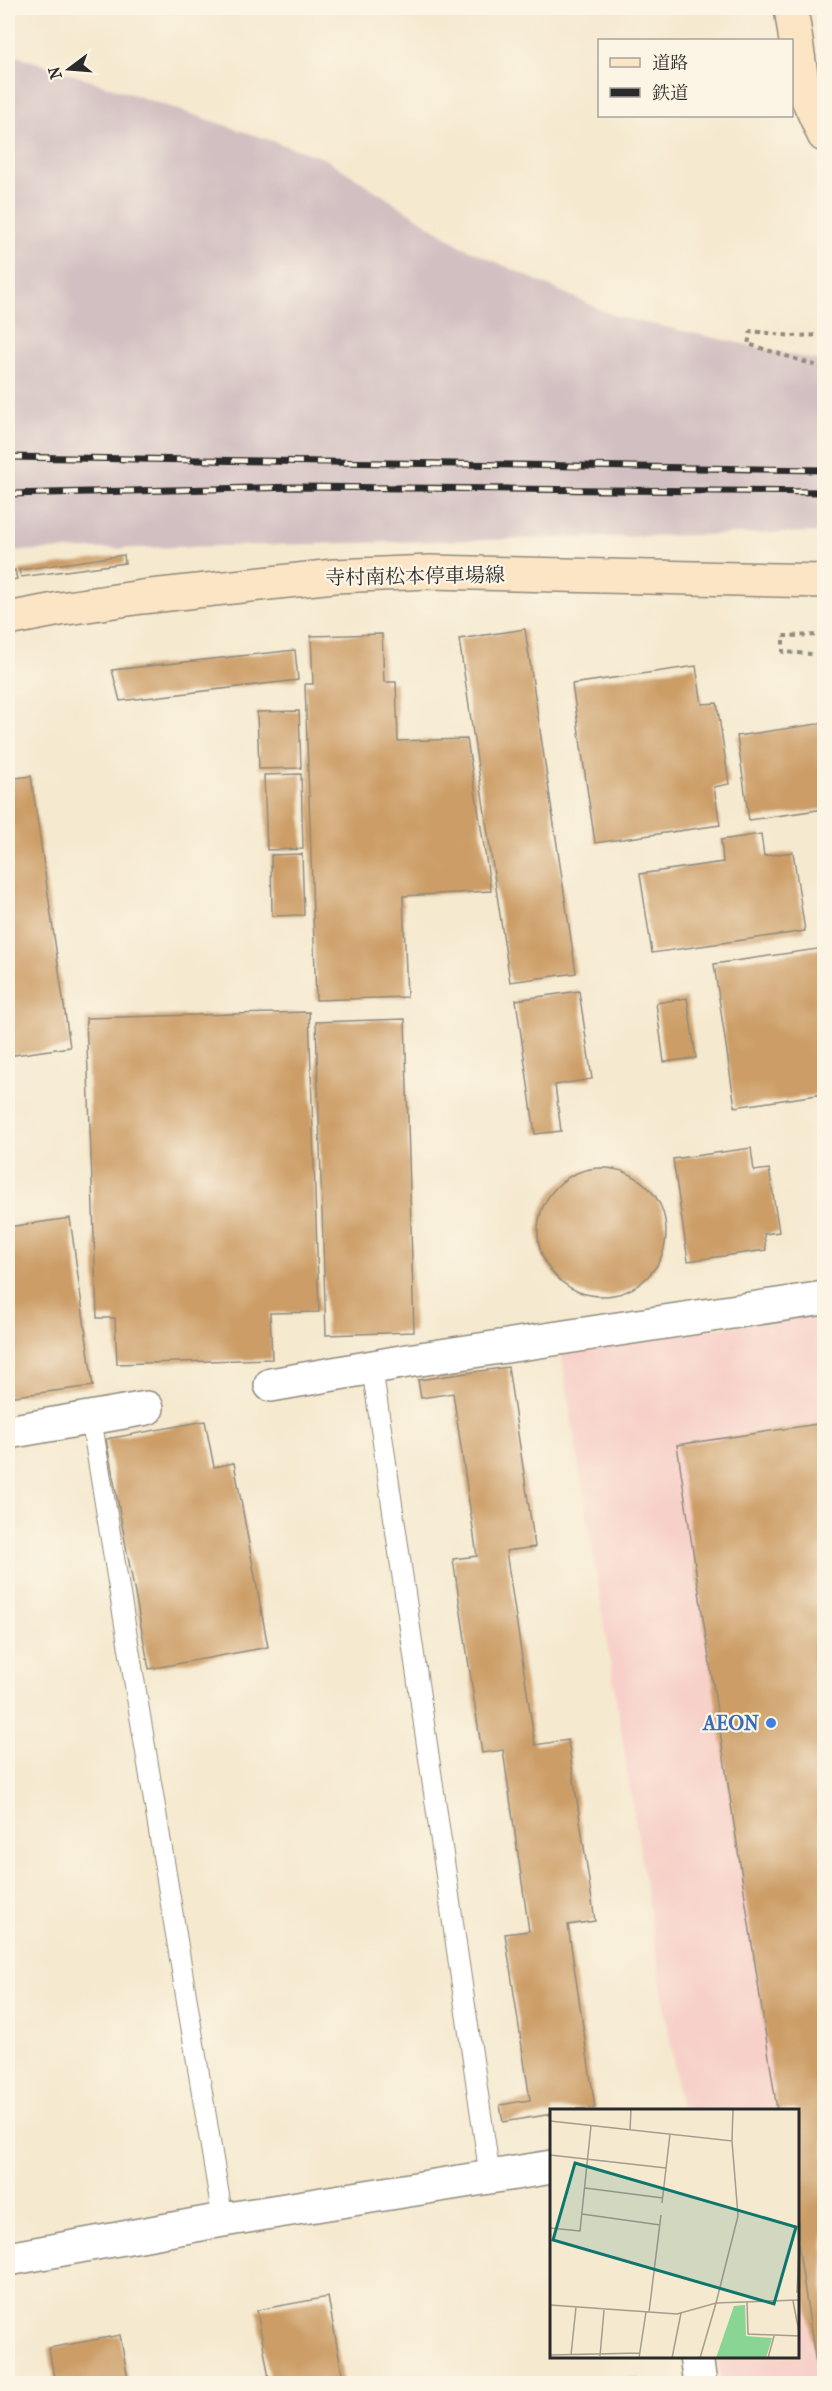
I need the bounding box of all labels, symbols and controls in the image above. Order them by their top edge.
north arrow [39,39,99,99]
legend [598,39,793,117]
text: 道路 [652,53,688,74]
text: N [44,64,66,81]
text: 鉄道 [652,83,688,104]
street label: 寺村南松本停車場線 [325,563,505,590]
place label: AEON [701,1712,760,1735]
marker: AEON [764,1716,778,1730]
inset map [550,2109,799,2358]

